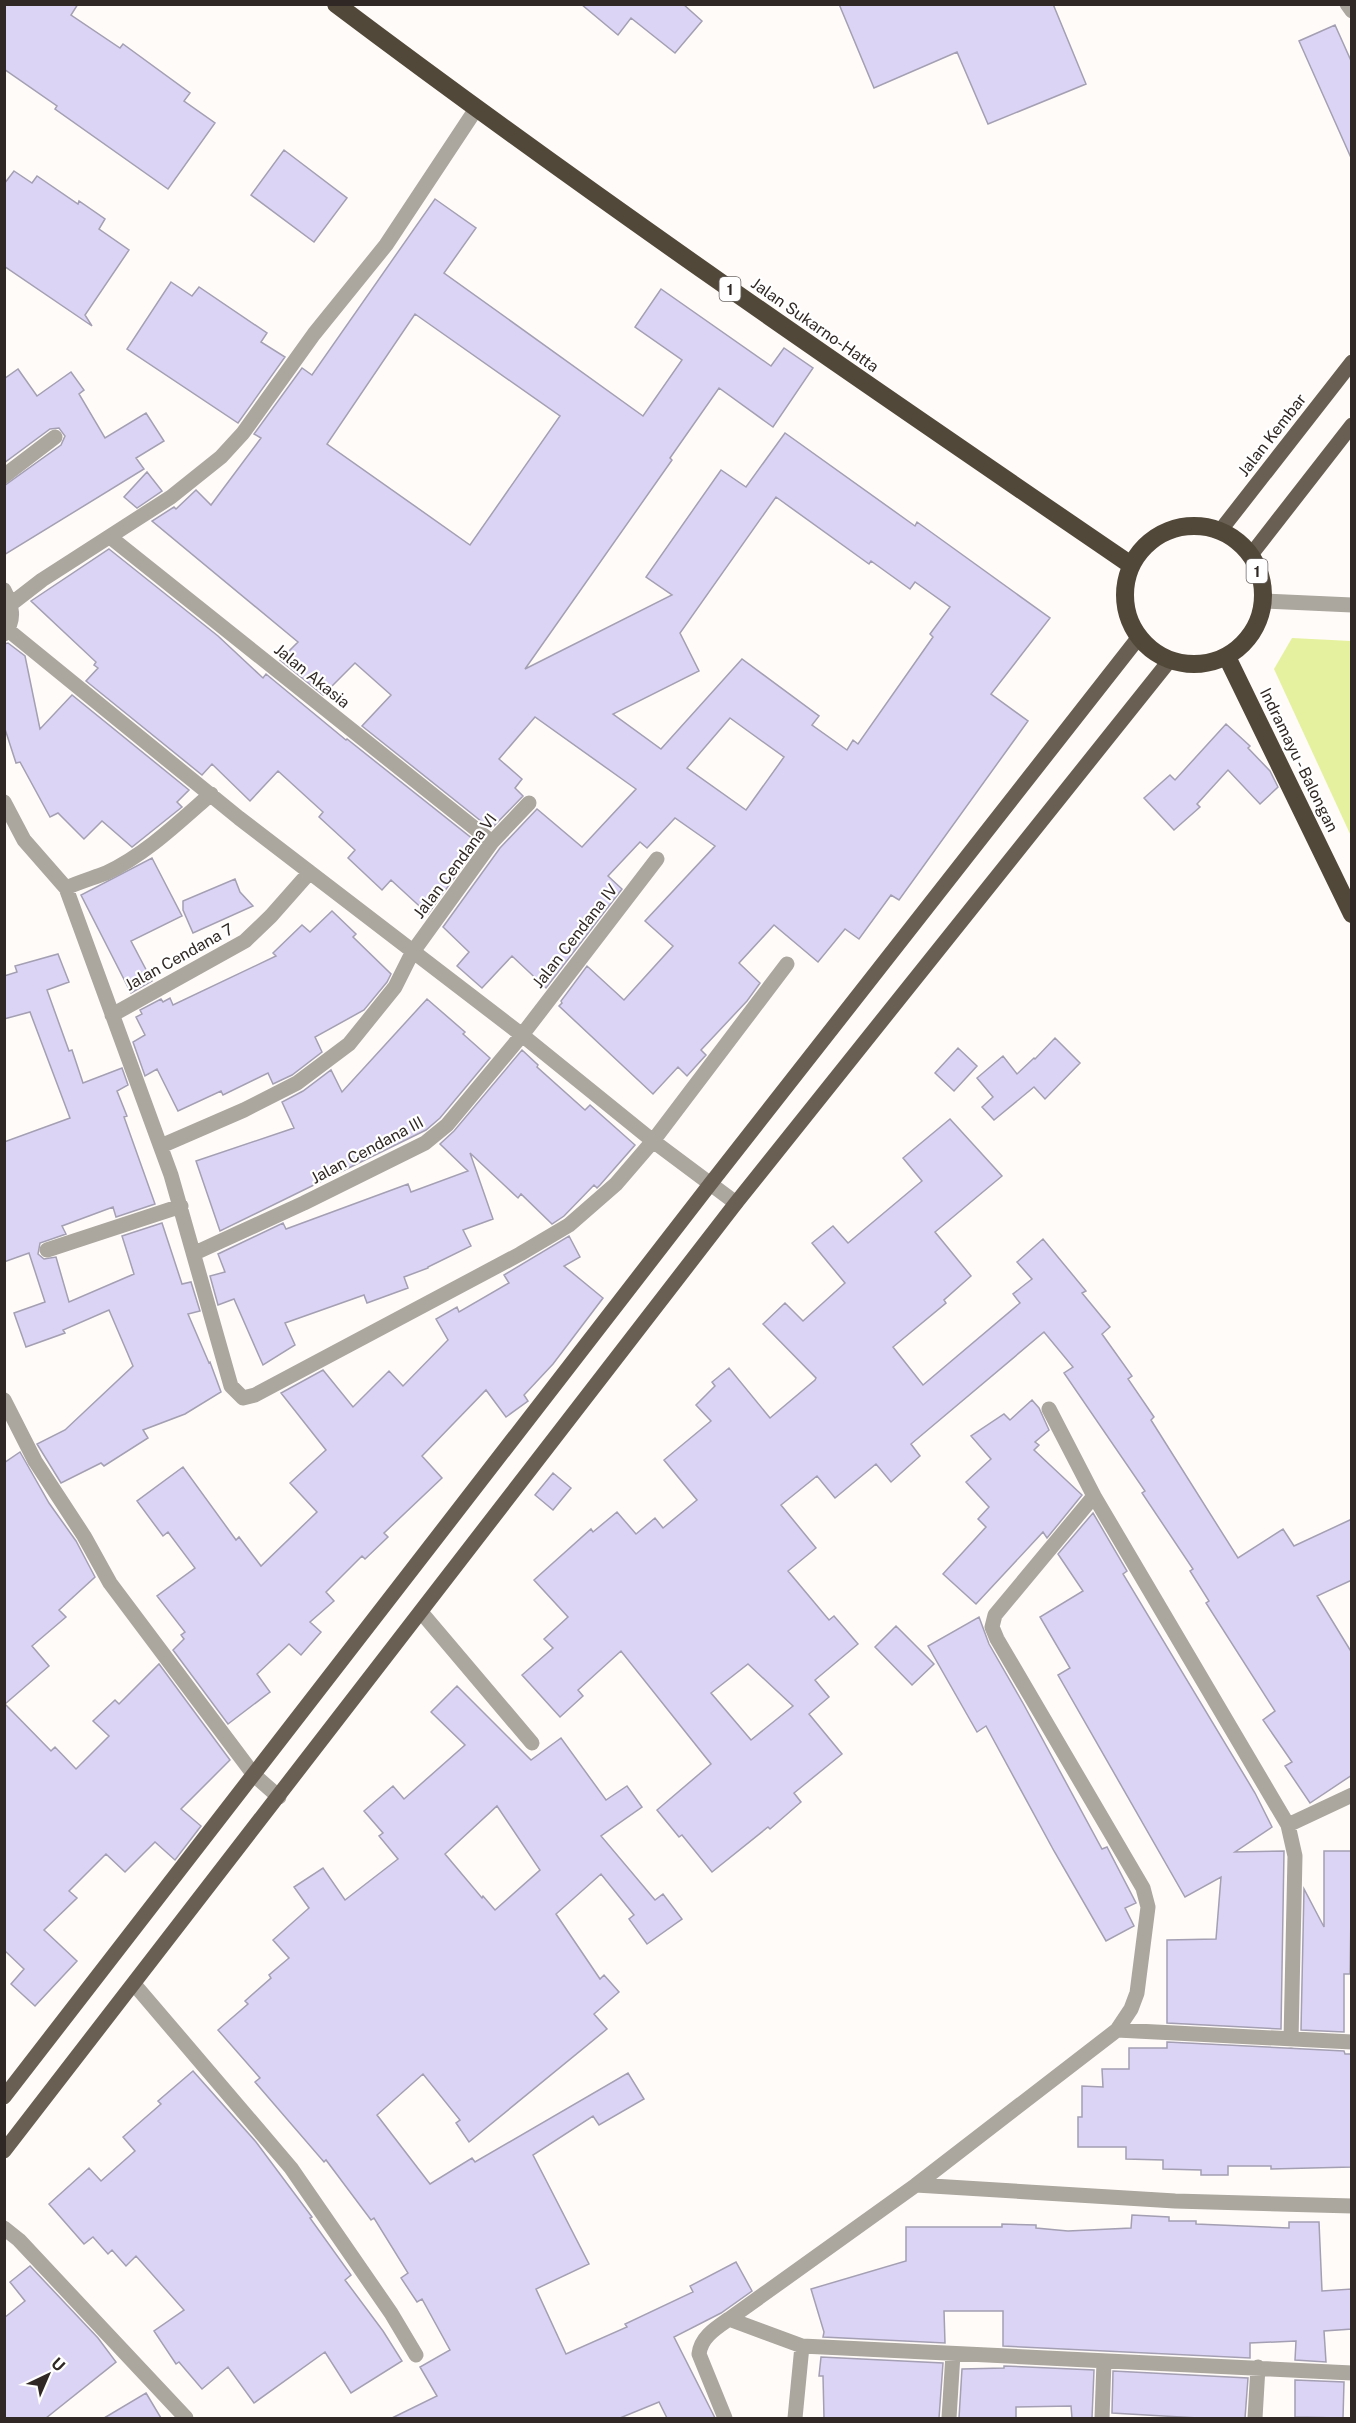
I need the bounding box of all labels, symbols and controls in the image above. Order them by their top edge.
street label: Jalan Sukarno-Hatta [748,274,882,376]
road number: 1 [720,277,740,301]
street label: Jalan Kembar [1234,390,1310,480]
road number: 1 [1246,559,1268,583]
street label: Jalan Akasia [270,640,354,712]
street label: Indramayu - Balongan [1256,685,1342,835]
street label: Jalan Cendana VI [409,810,501,922]
street label: Jalan Cendana IV [529,880,622,992]
street label: Jalan Cendana 7 [121,919,237,995]
street label: Jalan Cendana III [307,1112,427,1188]
north arrow [18,2345,78,2405]
text: U [47,2354,69,2375]

